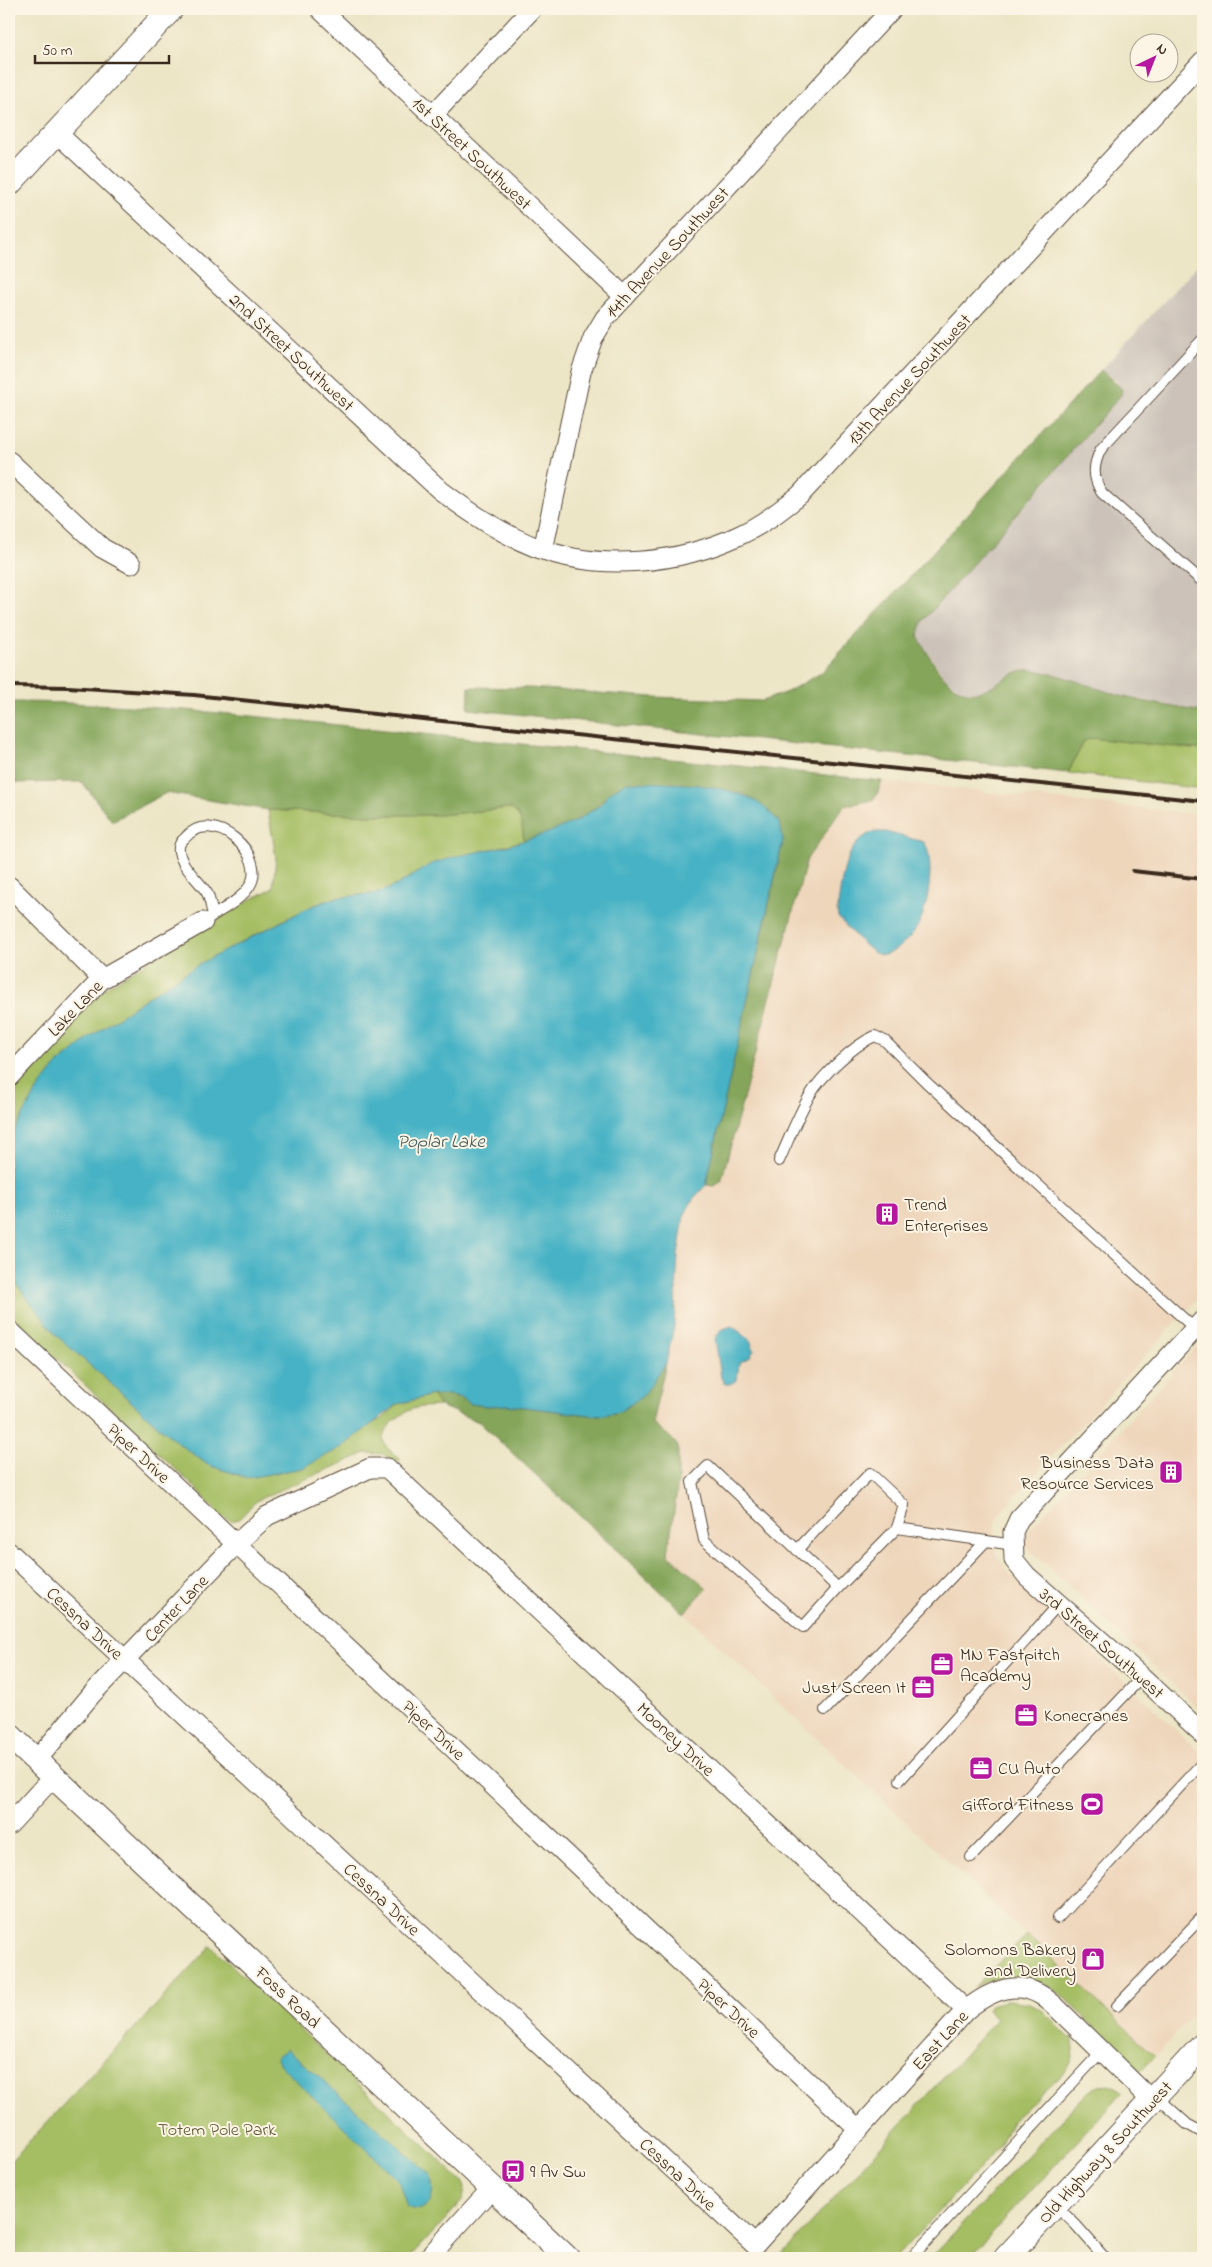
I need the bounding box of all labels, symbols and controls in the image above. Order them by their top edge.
scale bar [35,32,169,64]
north arrow [1130,32,1180,82]
text: N [1151,39,1172,60]
text: 50 m [42,40,73,62]
street label: 1st Street Southwest [405,92,537,217]
street label: 14th Avenue Southwest [601,182,736,325]
street label: 2nd Street Southwest [222,288,359,419]
street label: 13th Avenue Southwest [843,309,978,452]
street label: Lake Lane [43,974,111,1044]
water label: Poplar Lake [397,1129,486,1156]
place label: Trend Enterprises [904,1193,988,1240]
building icon: Trend Enterprises [874,1201,900,1227]
street label: Piper Drive [100,1418,176,1491]
place label: Business Data Resource Services [1020,1451,1154,1498]
building icon: Business Data Resource Services [1158,1459,1184,1485]
street label: Center Lane [139,1569,216,1649]
street label: Cessna Drive [39,1582,129,1668]
street label: 3rd Street Southwest [1032,1583,1169,1706]
place label: MN Fastpitch Academy [960,1643,1060,1690]
office icon: MN Fastpitch Academy [929,1651,955,1677]
office icon: Just Screen It [910,1674,936,1700]
place label: Just Screen It [802,1676,906,1702]
street label: Piper Drive [395,1695,471,1768]
street label: Mooney Drive [630,1697,720,1784]
office icon: Konecranes [1013,1702,1039,1728]
place label: Konecranes [1044,1704,1128,1730]
office icon: CU Auto [968,1755,994,1781]
place label: CU Auto [998,1757,1061,1783]
sports icon: Gifford Fitness [1079,1791,1105,1817]
place label: Gifford Fitness [962,1793,1074,1819]
street label: Cessna Drive [336,1858,426,1944]
place label: Solomons Bakery and Delivery [944,1938,1076,1985]
shop icon: Solomons Bakery and Delivery [1080,1946,1106,1972]
street label: Foss Road [247,1961,325,2036]
street label: Piper Drive [690,1973,766,2046]
street label: East Lane [907,2005,976,2077]
street label: Old Highway 8 Southwest [1033,2076,1181,2231]
park label: Totem Pole Park [158,2118,276,2144]
street label: Cessna Drive [632,2133,722,2219]
bus stop icon: 9 Av Sw [500,2158,526,2184]
place label: 9 Av Sw [530,2160,586,2186]

